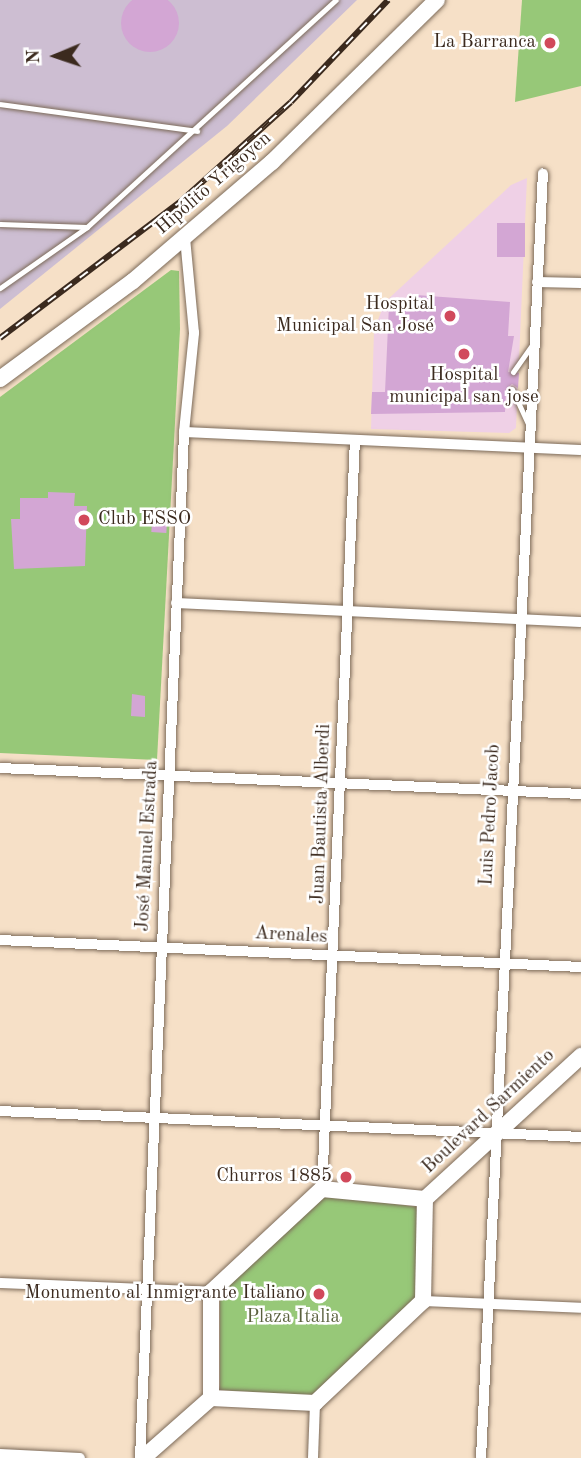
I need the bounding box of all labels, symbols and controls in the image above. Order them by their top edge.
north arrow [21,21,91,91]
place label: La Barranca [433,32,536,54]
marker: La Barranca [542,35,558,51]
text: N [25,49,44,64]
street label: Hipólito Yrigoyen [152,128,276,240]
place label: Hospital Municipal San José [276,294,434,338]
marker: Hospital Municipal San José [440,306,460,326]
marker: Hospital municipal san jose [456,346,472,362]
place label: Hospital municipal san jose [389,365,539,409]
place label: Club ESSO [98,509,191,531]
marker: Club ESSO [76,512,92,528]
street label: Juan Bautista Alberdi [307,723,337,905]
street label: Luis Pedro Jacob [476,744,506,886]
street label: José Manuel Estrada [132,760,164,932]
street label: Arenales [254,923,328,949]
street label: Boulevard Sarmiento [418,1045,560,1179]
place label: Churros 1885 [216,1166,332,1188]
marker: Churros 1885 [338,1169,354,1185]
place label: Monumento al Inmigrante Italiano [25,1283,305,1305]
marker: Monumento al Inmigrante Italiano [311,1286,327,1302]
park label: Plaza Italia [246,1307,340,1329]

